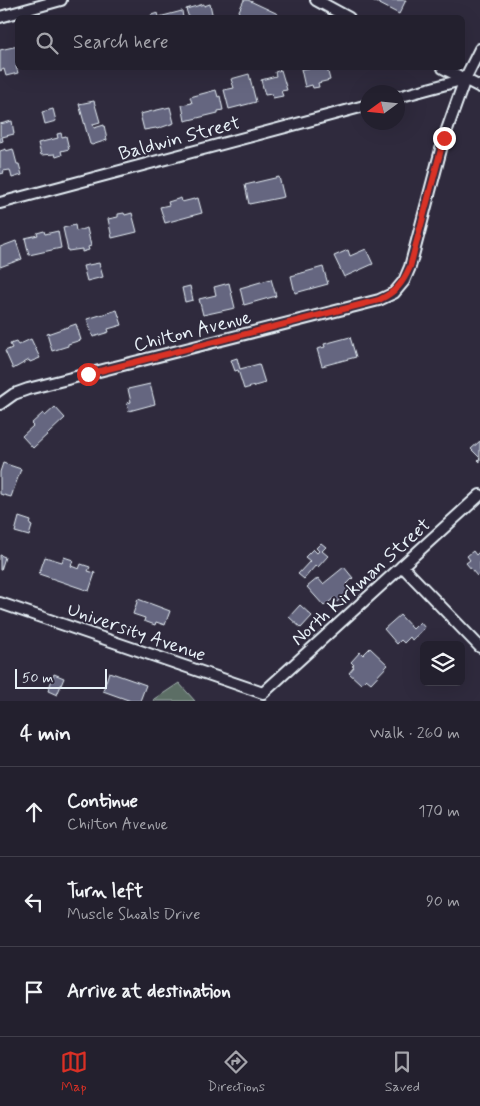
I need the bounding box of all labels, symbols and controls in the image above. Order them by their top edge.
search box [15,15,465,70]
icon: search [33,29,61,57]
text: Search here [73,30,169,55]
north arrow [360,85,405,130]
street label: Baldwin Street [116,110,243,167]
route end [433,127,456,150]
street label: Chilton Avenue [131,305,254,358]
route start [77,363,100,386]
street label: North Kirkman Street [286,513,436,652]
street label: University Avenue [64,597,209,668]
map controls [420,641,465,686]
button: layers [420,641,465,686]
scale bar [15,666,108,689]
text: 50 m [22,669,53,687]
text: 4 min [20,720,71,748]
text: Walk · 260 m [370,723,460,744]
text: Continue [67,789,138,814]
icon: ahead [20,798,48,826]
text: 170 m [418,801,460,822]
text: Chilton Avenue [67,814,168,835]
text: Turn left [67,879,143,904]
icon: left [20,888,48,916]
text: 90 m [426,891,460,912]
text: Muscle Shoals Drive [67,904,200,925]
icon: arrive [20,978,48,1006]
text: Arrive at destination [67,979,231,1004]
tab: Map [60,1048,88,1096]
tab: Directions [208,1048,265,1096]
tab: Saved [385,1048,420,1096]

